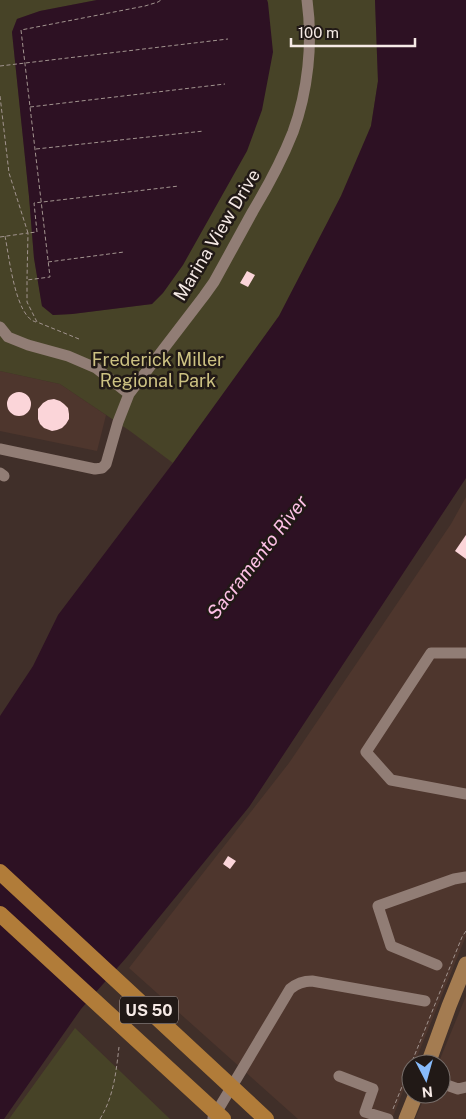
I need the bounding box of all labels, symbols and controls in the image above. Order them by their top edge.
scale bar [291,15,415,47]
text: 100 m [298,24,339,41]
street label: Marina View Drive [169,165,264,304]
park label: Frederick Miller Regional Park [92,349,224,391]
water label: Sacramento River [202,490,313,623]
road number: US 50 [120,996,178,1024]
north arrow [401,1054,451,1104]
text: N [421,1083,434,1100]

